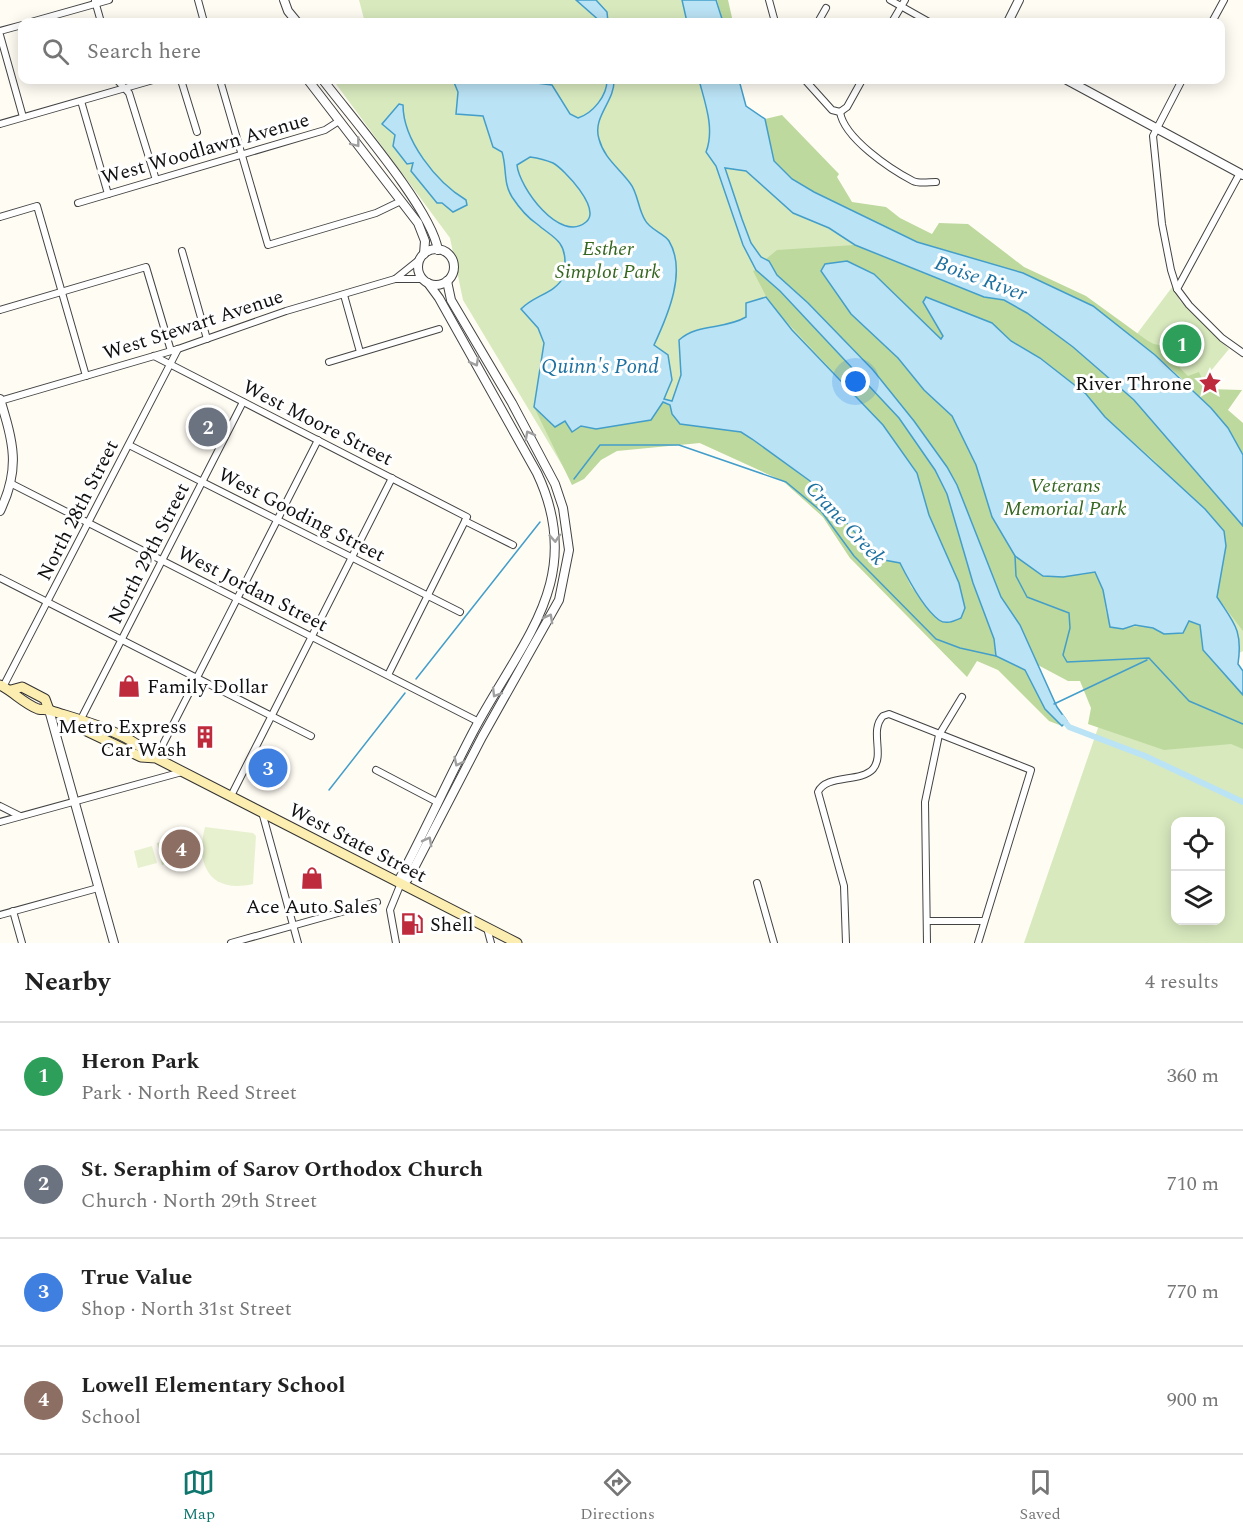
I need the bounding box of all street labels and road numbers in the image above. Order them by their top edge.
street label: West Woodlawn Avenue [98,105,313,193]
street label: West Stewart Avenue [99,282,287,368]
street label: West Moore Street [237,372,398,474]
street label: North 28th Street [29,435,126,586]
street label: West Gooding Street [213,460,390,570]
street label: North 29th Street [100,478,197,629]
street label: West Jordan Street [172,538,333,640]
street label: West State Street [283,795,432,891]

